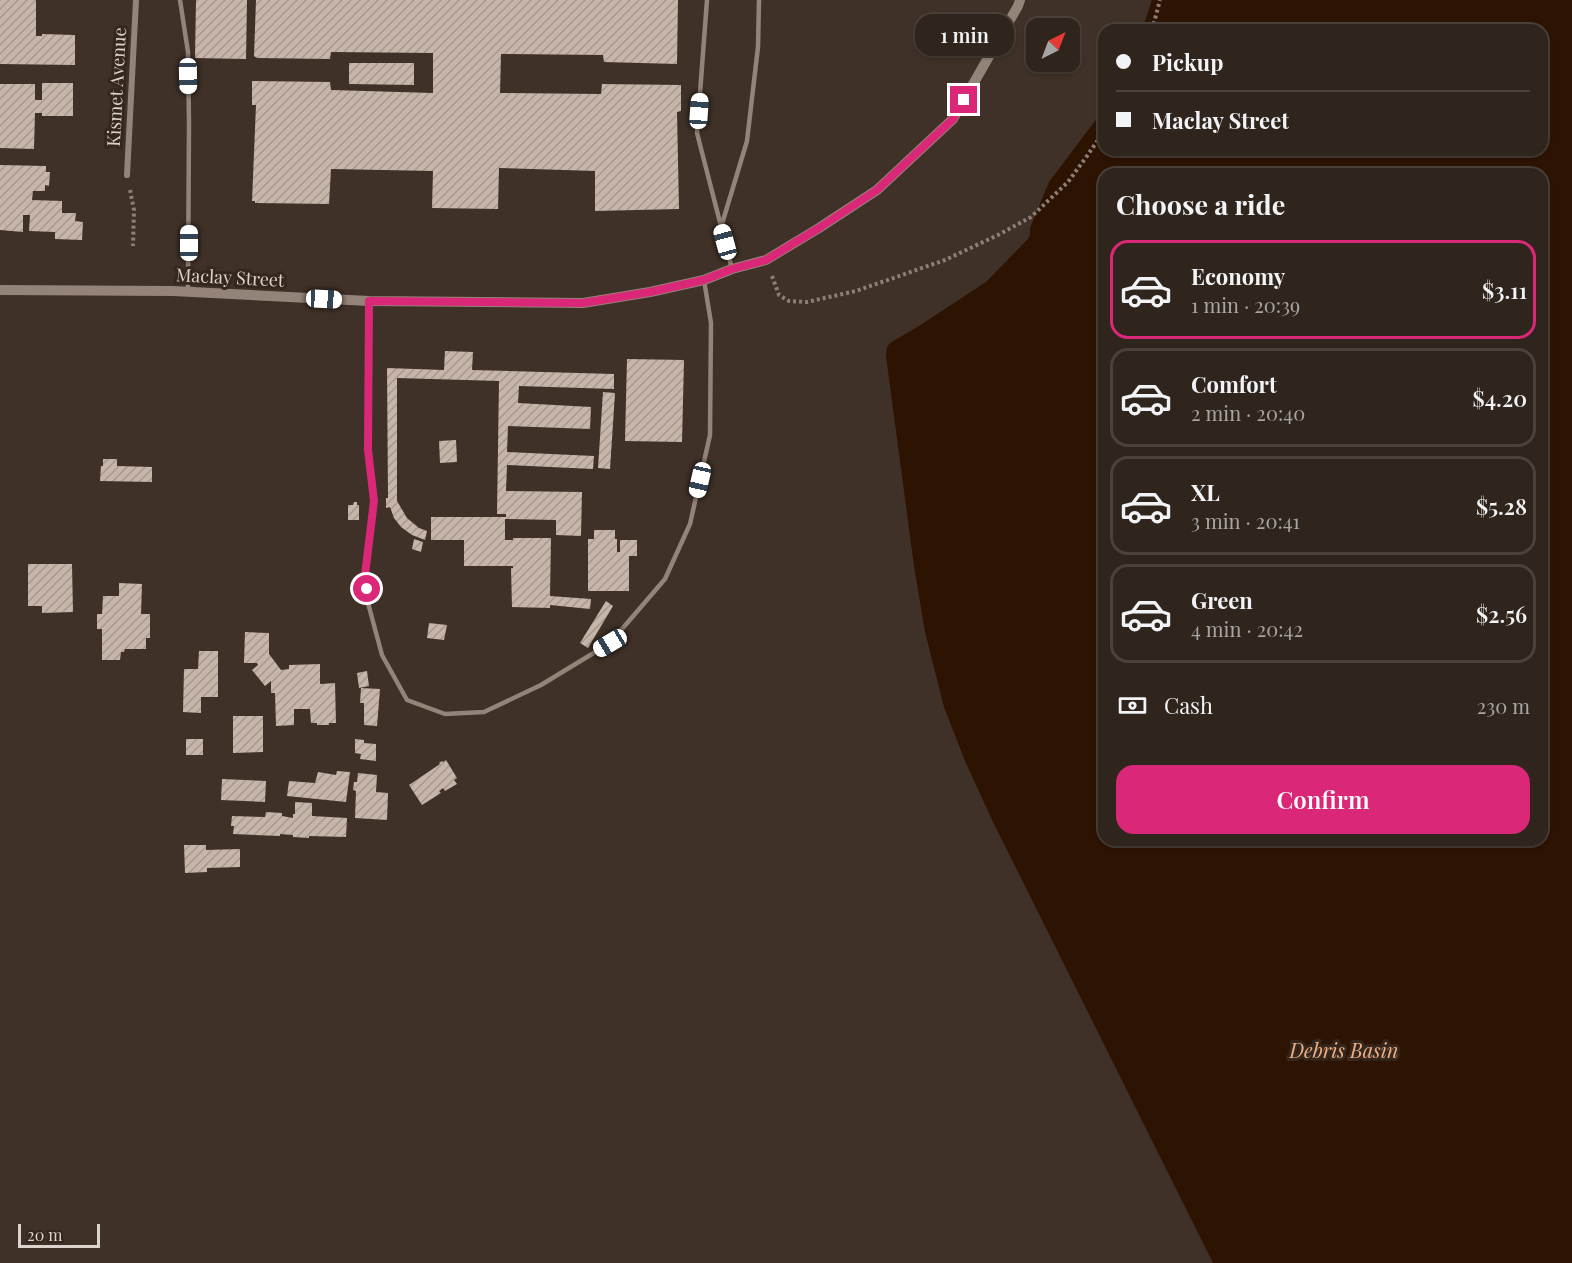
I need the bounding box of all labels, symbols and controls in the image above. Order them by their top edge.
callout: 1 min [914,13,1014,55]
north arrow [1026,18,1080,72]
map controls [1026,18,1080,72]
text: 1 min [940,21,989,48]
street label: Kismet Avenue [101,27,131,147]
text: Pickup [1152,47,1223,77]
car [179,58,197,94]
route end [950,86,977,113]
car [689,92,709,130]
text: Maclay Street [1152,105,1289,135]
text: Choose a ride [1116,186,1285,222]
car [712,222,738,262]
car [180,225,198,261]
text: Economy [1191,261,1285,291]
street label: Maclay Street [175,262,286,292]
icon: car [1119,263,1173,317]
text: $3.11 [1482,275,1527,305]
car [306,289,342,309]
text: 1 min · 20:39 [1191,291,1300,318]
text: Comfort [1191,369,1277,399]
icon: car [1119,371,1173,425]
text: $4.20 [1473,383,1527,413]
text: 2 min · 20:40 [1191,399,1305,426]
car [687,460,713,500]
text: XL [1191,477,1220,507]
icon: car [1119,479,1173,533]
text: $5.28 [1476,491,1527,521]
text: 3 min · 20:41 [1191,507,1300,534]
route start [353,575,380,602]
text: Green [1191,585,1253,615]
icon: car [1119,587,1173,641]
text: $2.56 [1476,599,1527,629]
text: 4 min · 20:42 [1191,615,1303,642]
car [590,626,630,660]
icon: cash [1116,689,1149,722]
text: Cash [1164,690,1213,720]
text: 230 m [1477,692,1530,719]
button: Confirm [1116,765,1530,834]
water label: Debris Basin [1289,1036,1398,1063]
scale bar [18,1221,100,1248]
text: 20 m [27,1224,62,1245]

